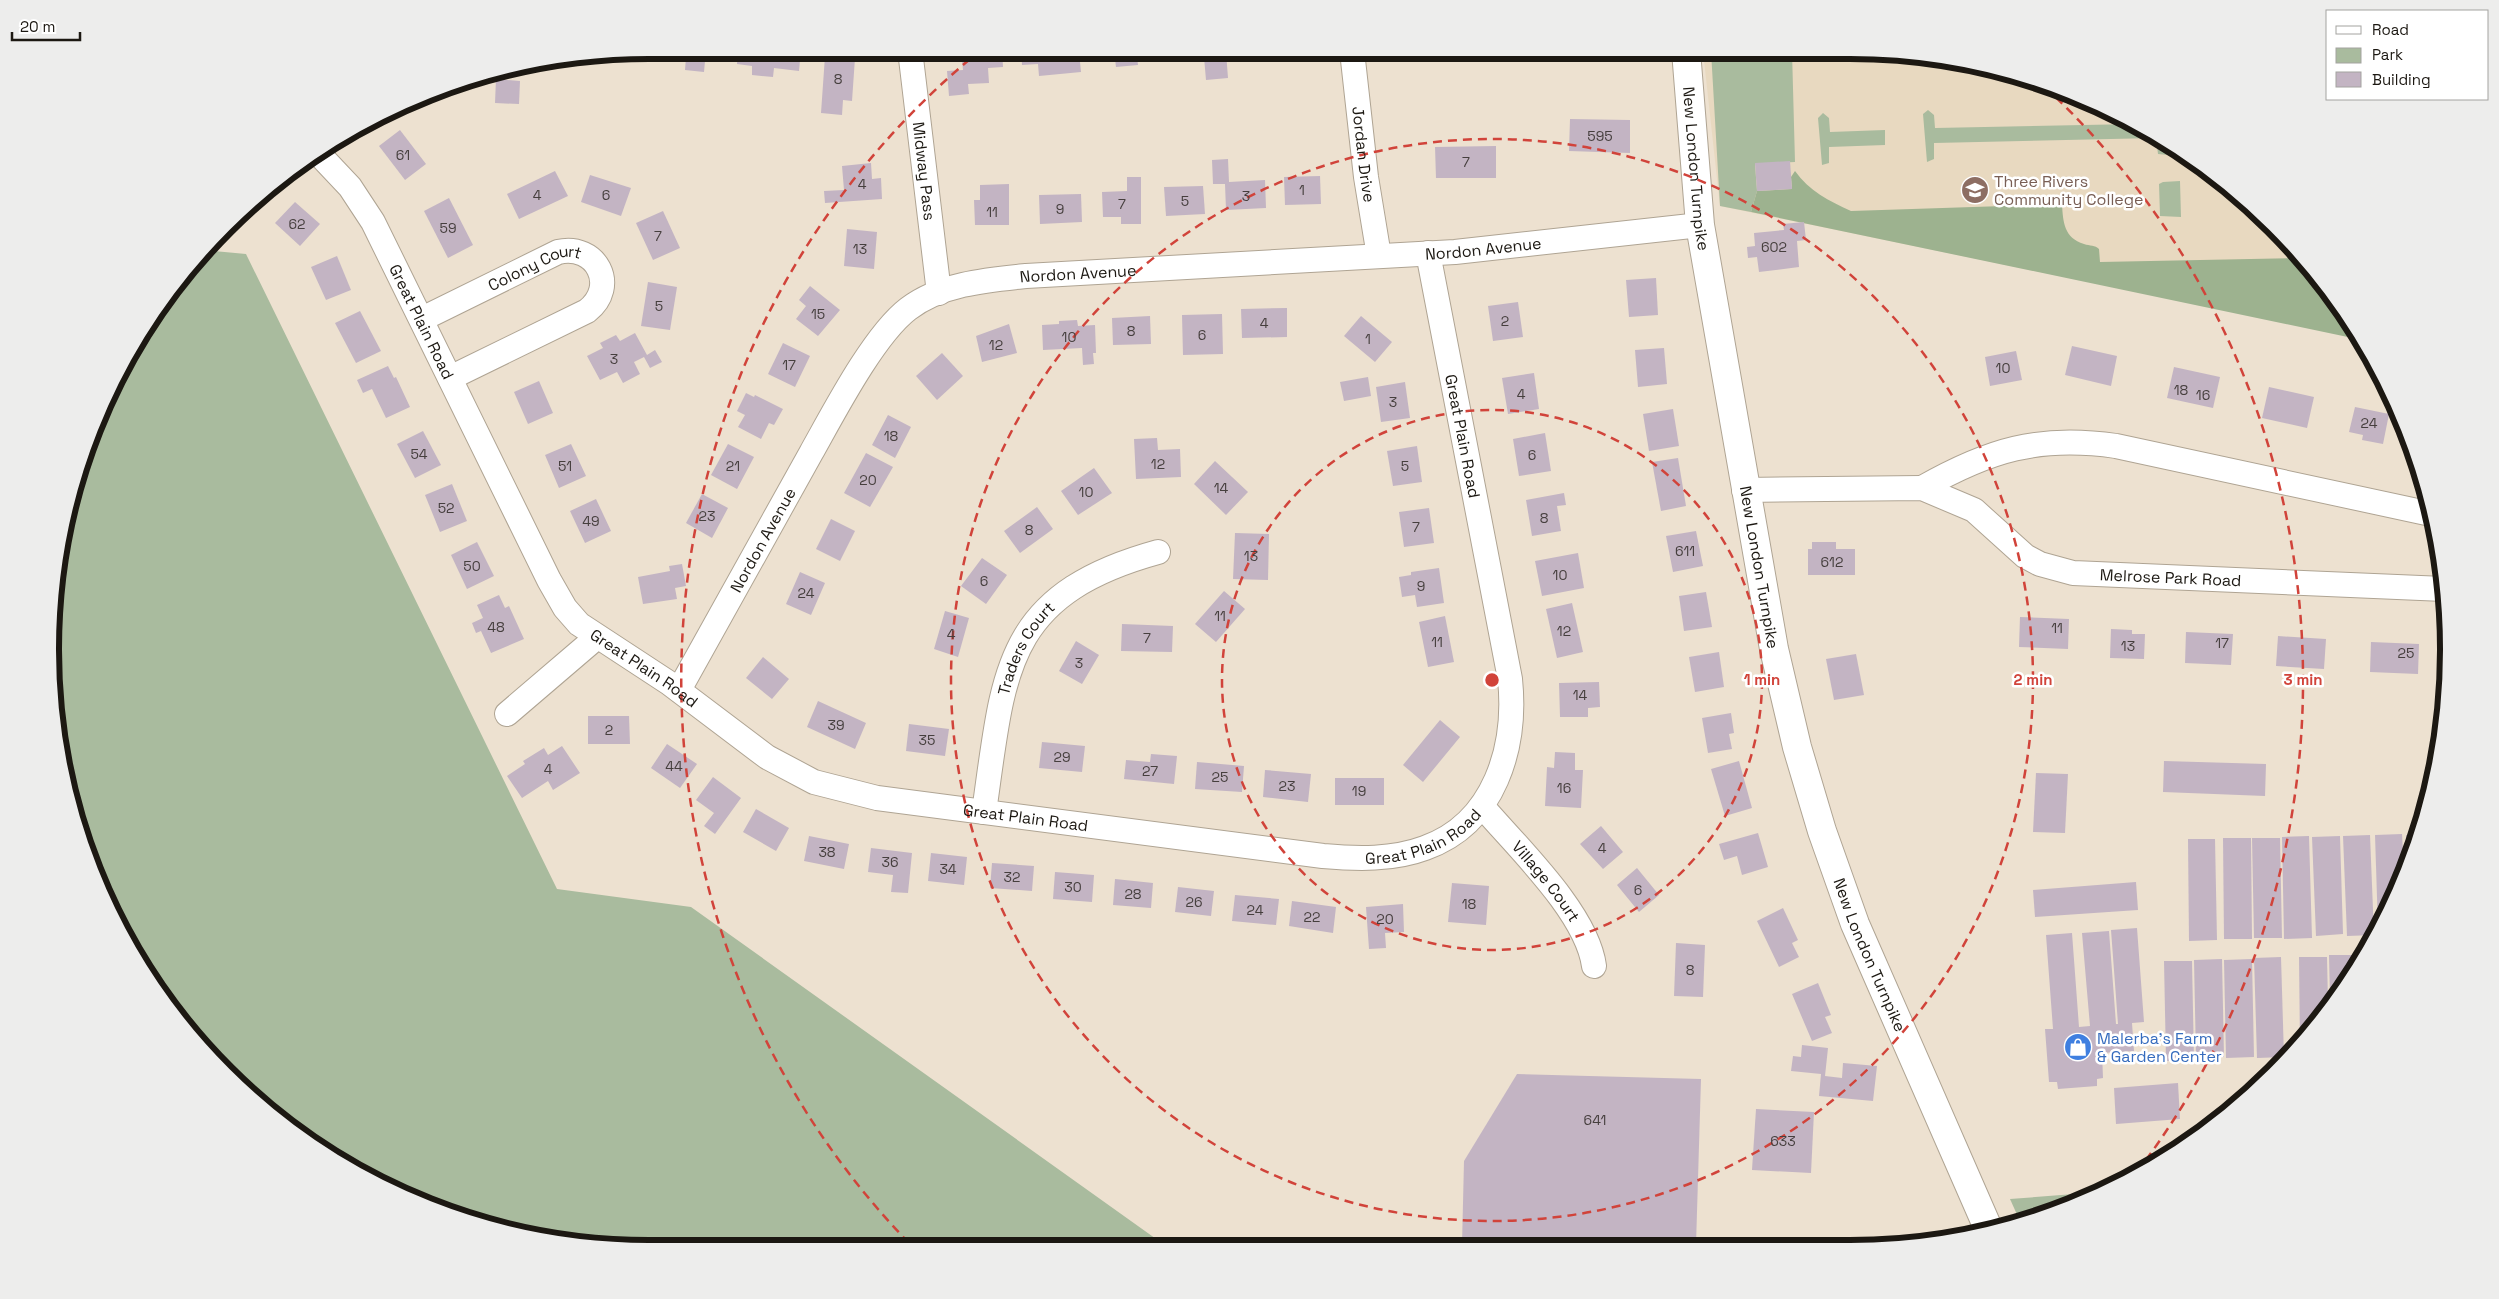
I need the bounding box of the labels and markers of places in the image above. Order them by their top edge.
place label: Three Rivers Community College [1994,171,2144,210]
school or university icon: Three Rivers Community College [1960,175,1990,205]
centre of rings [1483,671,1501,689]
place label: Malerba's Farm & Garden Center [2097,1028,2222,1067]
shop icon: Malerba's Farm & Garden Center [2063,1032,2093,1062]

